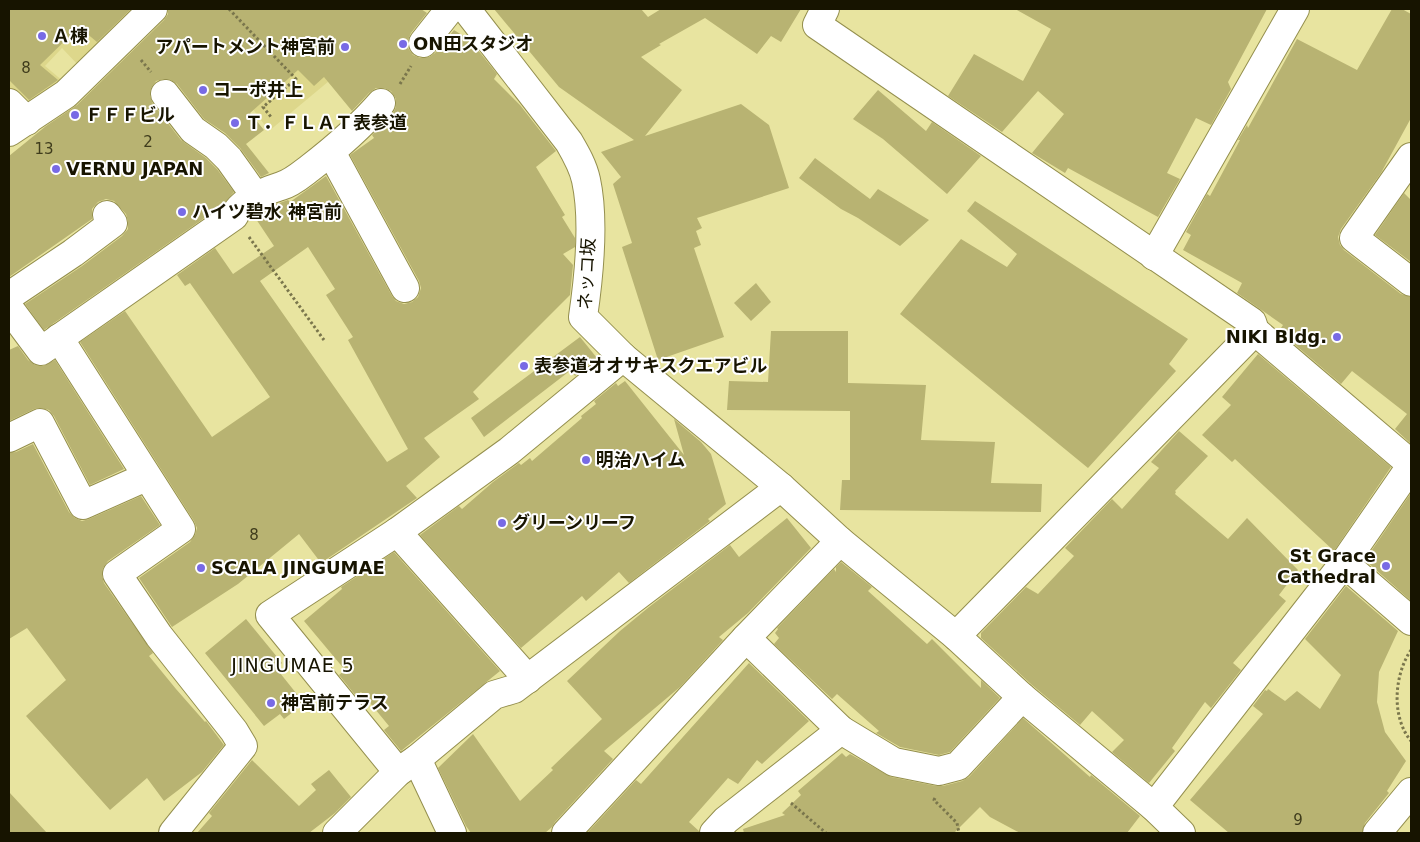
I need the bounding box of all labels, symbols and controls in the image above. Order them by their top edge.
place label: Ａ棟 [52,25,88,46]
marker: Ａ棟 [36,30,48,42]
place label: ON田スタジオ [413,33,533,54]
place label: アパートメント神宮前 [155,36,335,57]
marker: ON田スタジオ [397,38,409,50]
marker: アパートメント神宮前 [339,41,351,53]
house number: 8 [21,59,31,77]
place label: コーポ井上 [213,79,303,100]
marker: コーポ井上 [197,84,209,96]
place label: ＦＦＦビル [85,104,175,125]
marker: ＦＦＦビル [69,109,81,121]
place label: Ｔ．ＦＬＡＴ表参道 [245,112,407,133]
marker: Ｔ．ＦＬＡＴ表参道 [229,117,241,129]
house number: 2 [143,133,153,151]
house number: 13 [34,140,54,158]
place label: VERNU JAPAN [66,158,203,179]
marker: VERNU JAPAN [50,163,62,175]
place label: ハイツ碧水 神宮前 [192,201,342,222]
marker: ハイツ碧水 神宮前 [176,206,188,218]
street label: ネッコ坂 [574,237,599,310]
place label: NIKI Bldg. [1226,326,1327,347]
marker: NIKI Bldg. [1331,331,1343,343]
place label: 表参道オオサキスクエアビル [534,355,767,376]
marker: 表参道オオサキスクエアビル [518,360,530,372]
place label: 明治ハイム [596,449,685,470]
marker: 明治ハイム [580,454,592,466]
place label: グリーンリーフ [512,512,636,533]
marker: グリーンリーフ [496,517,508,529]
house number: 8 [249,526,259,544]
place label: St Grace Cathedral [1277,545,1376,587]
place label: SCALA JINGUMAE [211,557,385,578]
marker: St Grace Cathedral [1380,560,1392,572]
marker: SCALA JINGUMAE [195,562,207,574]
district label: JINGUMAE 5 [230,654,355,676]
place label: 神宮前テラス [281,692,389,713]
marker: 神宮前テラス [265,697,277,709]
house number: 9 [1293,811,1303,829]

